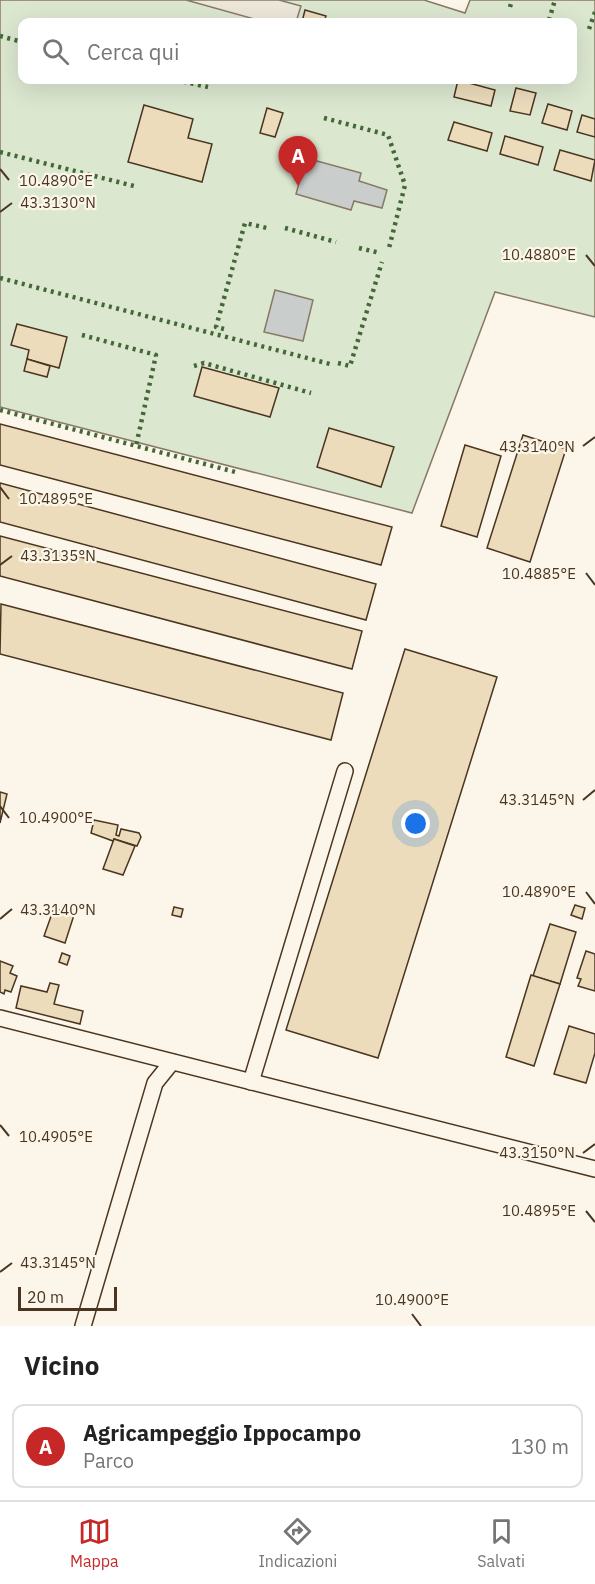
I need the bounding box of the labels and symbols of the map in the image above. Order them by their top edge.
pin: A [278,136,318,186]
text: 10.4890°E [19,171,93,190]
text: 43.3130°N [20,193,96,212]
text: 10.4880°E [502,245,576,264]
text: 43.3140°N [499,437,575,456]
text: 10.4895°E [19,489,93,508]
text: 43.3135°N [20,546,96,565]
text: 10.4885°E [502,564,576,583]
text: 43.3145°N [499,790,575,809]
text: 10.4900°E [19,808,93,827]
your location [401,809,430,838]
text: 10.4890°E [502,882,576,901]
text: 43.3140°N [20,900,96,919]
text: 10.4905°E [19,1127,93,1146]
text: 43.3150°N [499,1143,575,1162]
text: 10.4895°E [502,1201,576,1220]
text: 43.3145°N [20,1253,96,1272]
scale bar [18,1284,117,1312]
text: 10.4900°E [375,1290,449,1309]

